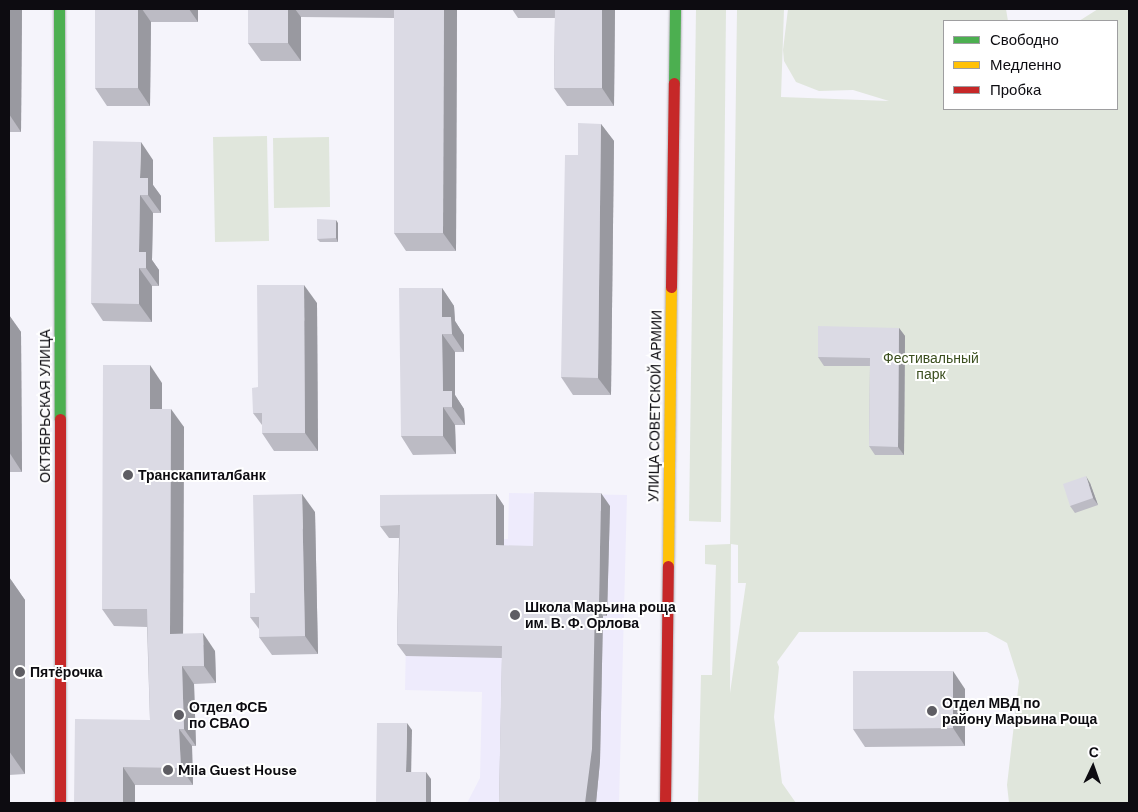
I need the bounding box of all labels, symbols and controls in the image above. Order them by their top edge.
legend [943,20,1118,110]
text: Свободно [990,30,1059,50]
text: Медленно [990,55,1061,75]
text: Пробка [990,80,1041,100]
street label: УЛИЦА СОВЕТСКОЙ АРМИИ [645,310,665,502]
street label: ОКТЯБРЬСКАЯ УЛИЦА [37,329,53,483]
park label: Фестивальный парк [883,350,979,382]
place label: Транскапиталбанк [138,467,266,483]
marker: Транскапиталбанк [122,469,134,481]
place label: Школа Марьина роща им. В. Ф. Орлова [525,599,676,632]
marker: Школа Марьина роща им. В. Ф. Орлова [509,609,521,621]
place label: Пятёрочка [30,664,103,680]
marker: Пятёрочка [14,666,26,678]
place label: Отдел МВД по району Марьина Роща [942,695,1097,728]
place label: Отдел ФСБ по СВАО [189,699,268,732]
marker: Отдел МВД по району Марьина Роща [926,705,938,717]
marker: Отдел ФСБ по СВАО [173,709,185,721]
north arrow [1068,742,1118,792]
text: С [1088,743,1099,761]
place label: Mila Guest House [178,762,297,778]
marker: Mila Guest House [162,764,174,776]

